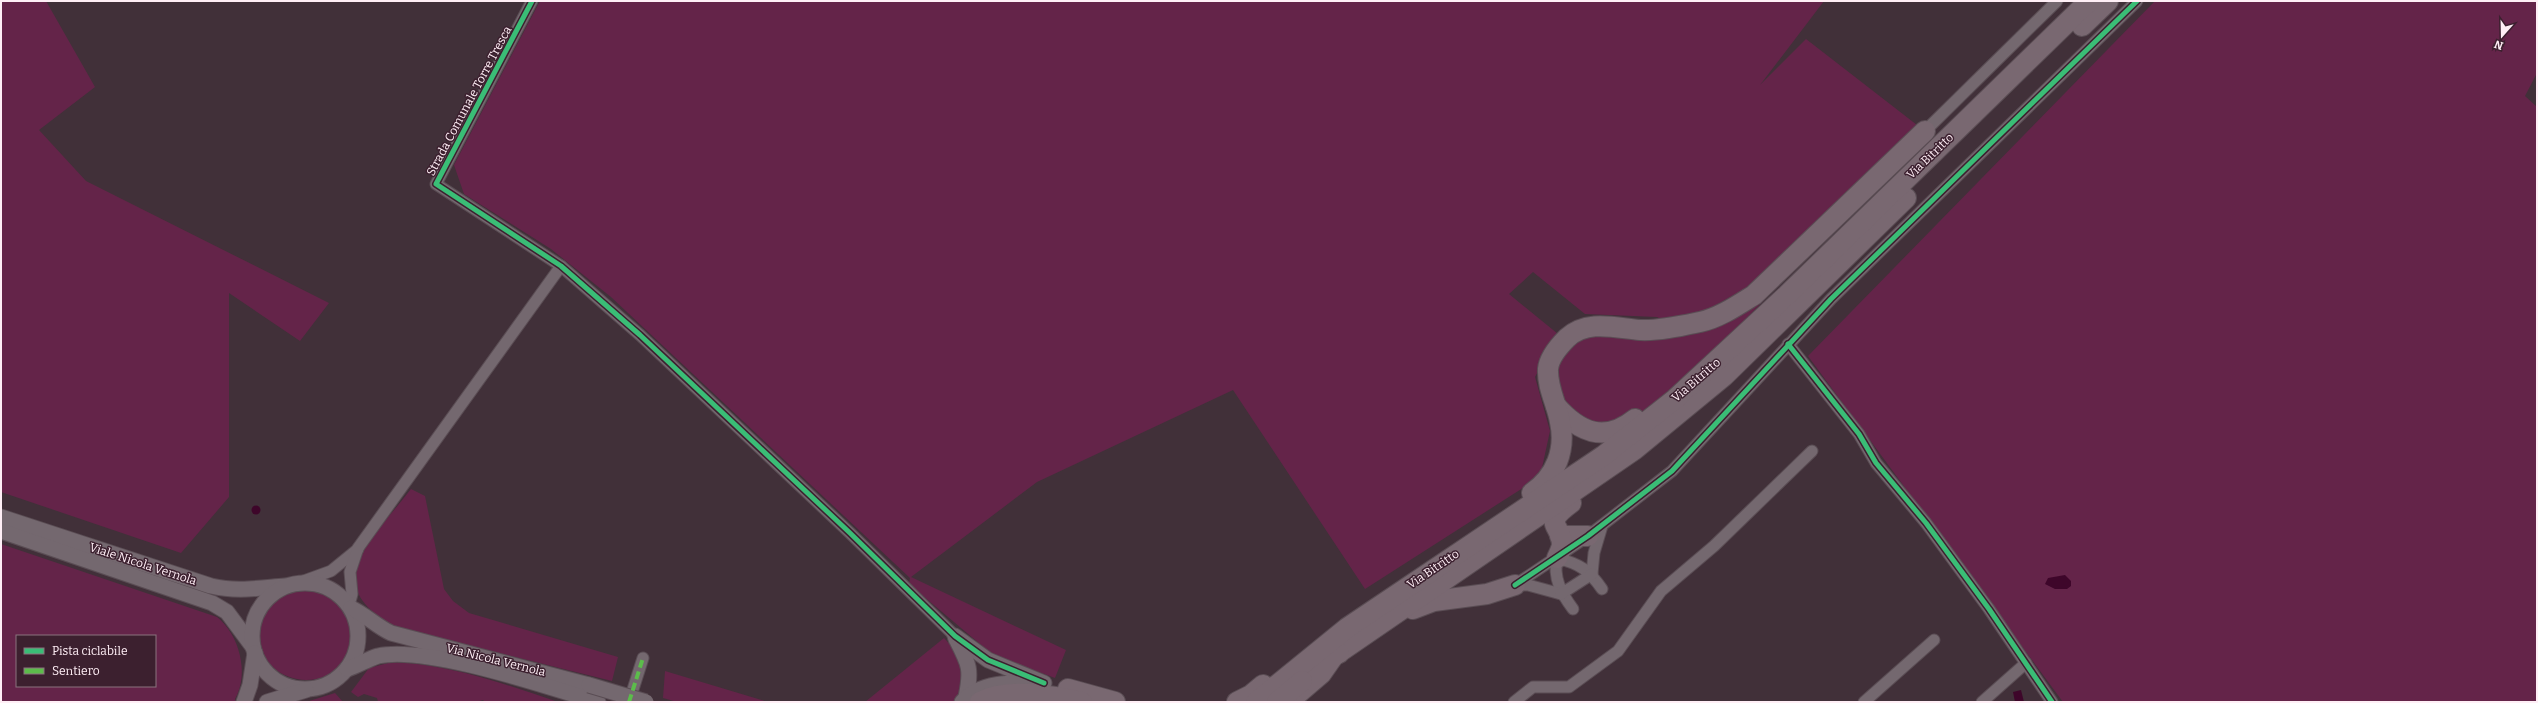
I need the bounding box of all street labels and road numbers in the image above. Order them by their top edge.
street label: Strada Comunale Torre Tresca [423,23,515,178]
street label: Via Bitritto [1904,130,1956,182]
street label: Via Bitritto [1669,355,1723,405]
street label: Viale Nicola Vernola [88,540,199,588]
street label: Via Bitritto [1404,546,1462,592]
street label: Via Nicola Vernola [445,641,548,679]

